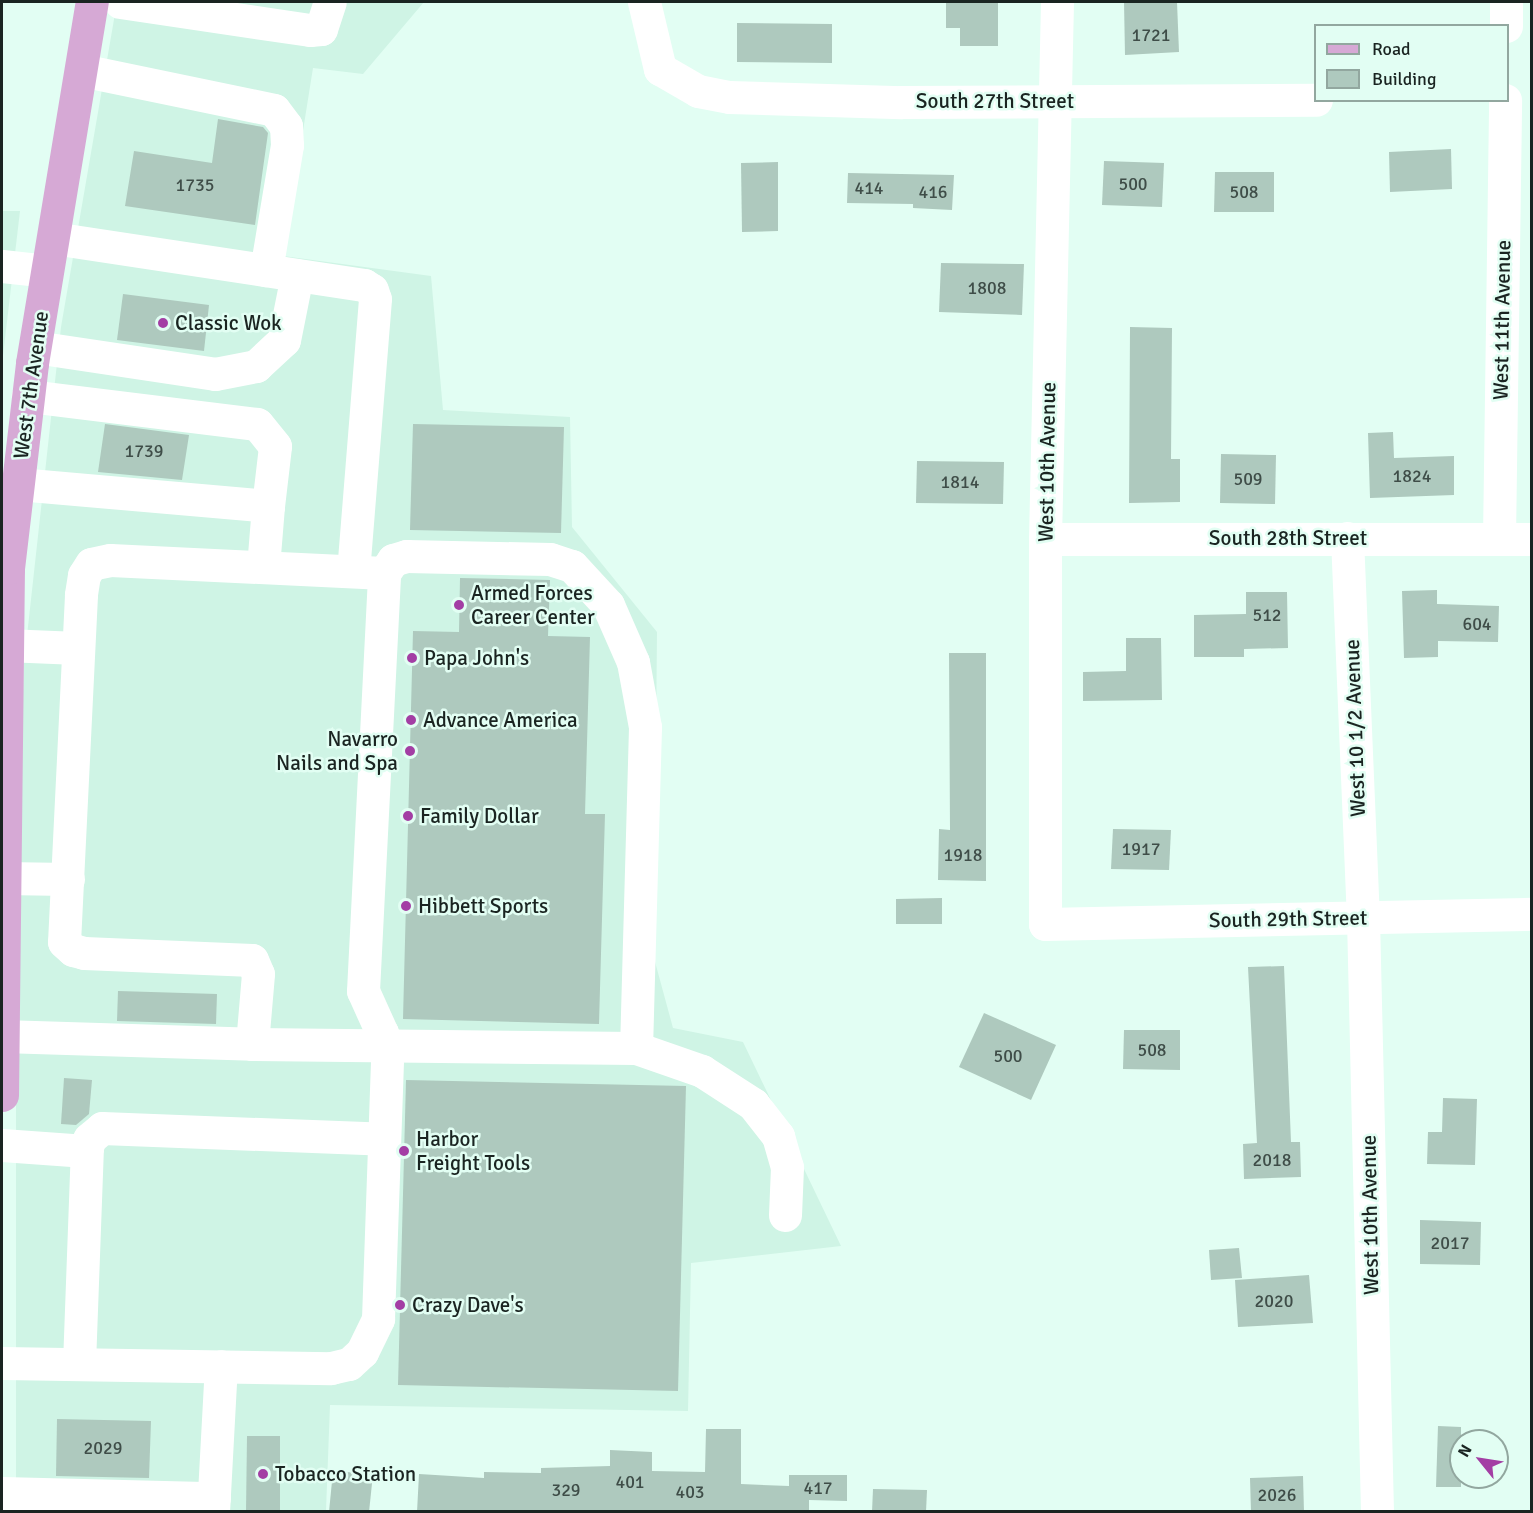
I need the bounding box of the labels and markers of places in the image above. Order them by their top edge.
place label: Classic Wok [175,310,282,336]
marker: Classic Wok [156,316,170,330]
place label: Armed Forces Career Center [471,580,595,630]
marker: Armed Forces Career Center [452,598,466,612]
place label: Papa John's [424,645,529,671]
marker: Papa John's [405,651,419,665]
place label: Advance America [423,707,578,733]
marker: Advance America [404,713,418,727]
place label: Navarro Nails and Spa [276,726,398,776]
marker: Navarro Nails and Spa [403,744,417,758]
place label: Family Dollar [420,803,539,829]
marker: Family Dollar [401,809,415,823]
place label: Hibbett Sports [418,893,548,919]
marker: Hibbett Sports [399,899,413,913]
place label: Harbor Freight Tools [416,1126,530,1176]
marker: Harbor Freight Tools [397,1144,411,1158]
place label: Crazy Dave's [412,1292,524,1318]
marker: Crazy Dave's [393,1298,407,1312]
place label: Tobacco Station [275,1461,416,1487]
marker: Tobacco Station [256,1467,270,1481]

